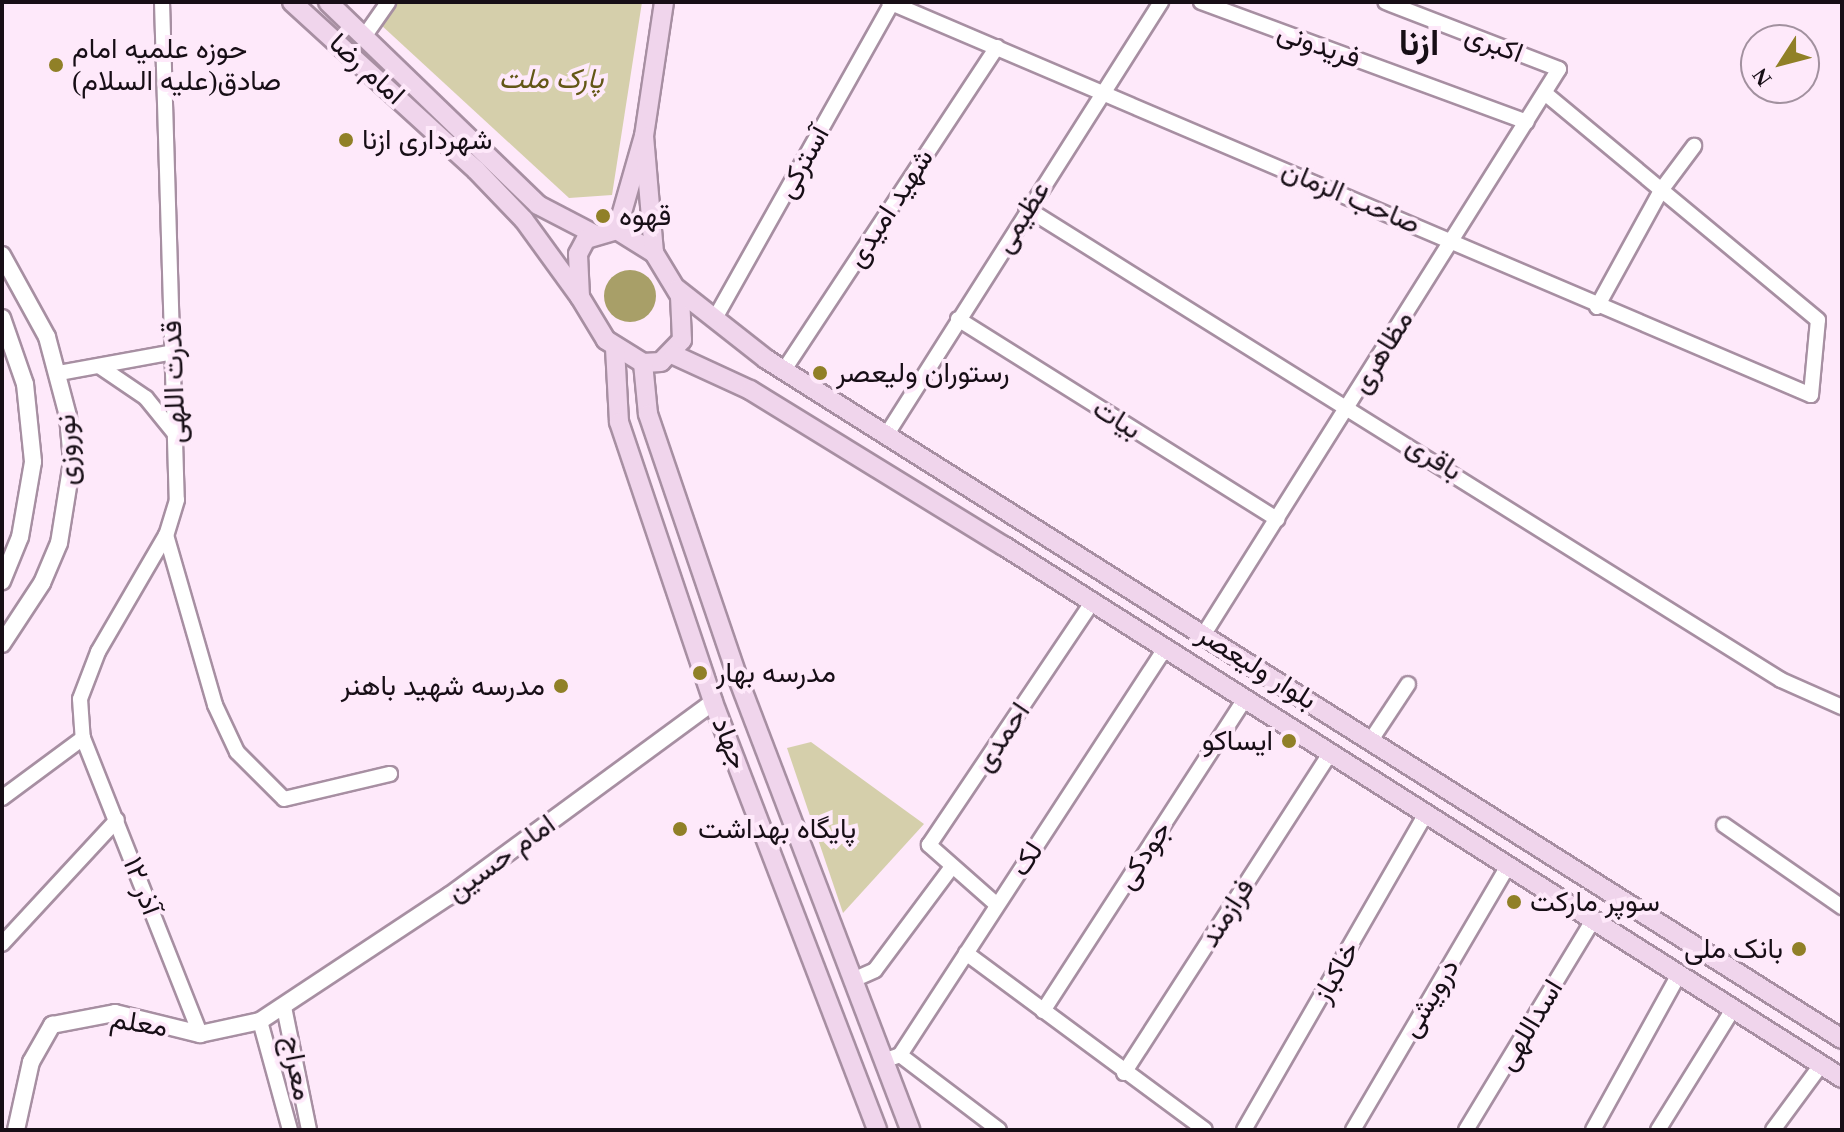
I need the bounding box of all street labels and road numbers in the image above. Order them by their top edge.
street label: فریدونی [1273,15,1365,75]
street label: اکبری [1460,18,1528,70]
street label: امام رضا [322,26,412,112]
street label: آسترکی [770,120,836,204]
street label: شهید امیدی [839,143,941,273]
street label: صاحب الزمان [1277,153,1425,241]
street label: عظیمی [987,175,1057,259]
street label: مظاهری [1344,304,1420,400]
street label: قدرت اللهی [155,320,193,444]
street label: بیات [1087,391,1147,447]
street label: نوروزی [49,414,85,486]
street label: باقری [1400,428,1468,488]
street label: بلوار ولیعصر [1191,617,1323,717]
street label: احمدی [967,696,1037,778]
street label: جهاد [704,712,756,774]
street label: امام حسین [440,807,562,909]
street label: جودکی [1110,814,1178,896]
street label: لک [1004,835,1050,883]
street label: ۱۲ آذر [116,852,168,920]
street label: فرازمند [1193,872,1261,954]
street label: خاکباز [1305,935,1367,1009]
street label: درویشی [1394,953,1466,1043]
street label: اسداللهی [1490,973,1570,1077]
street label: معلم [108,1002,170,1044]
street label: معراج [274,1033,320,1103]

